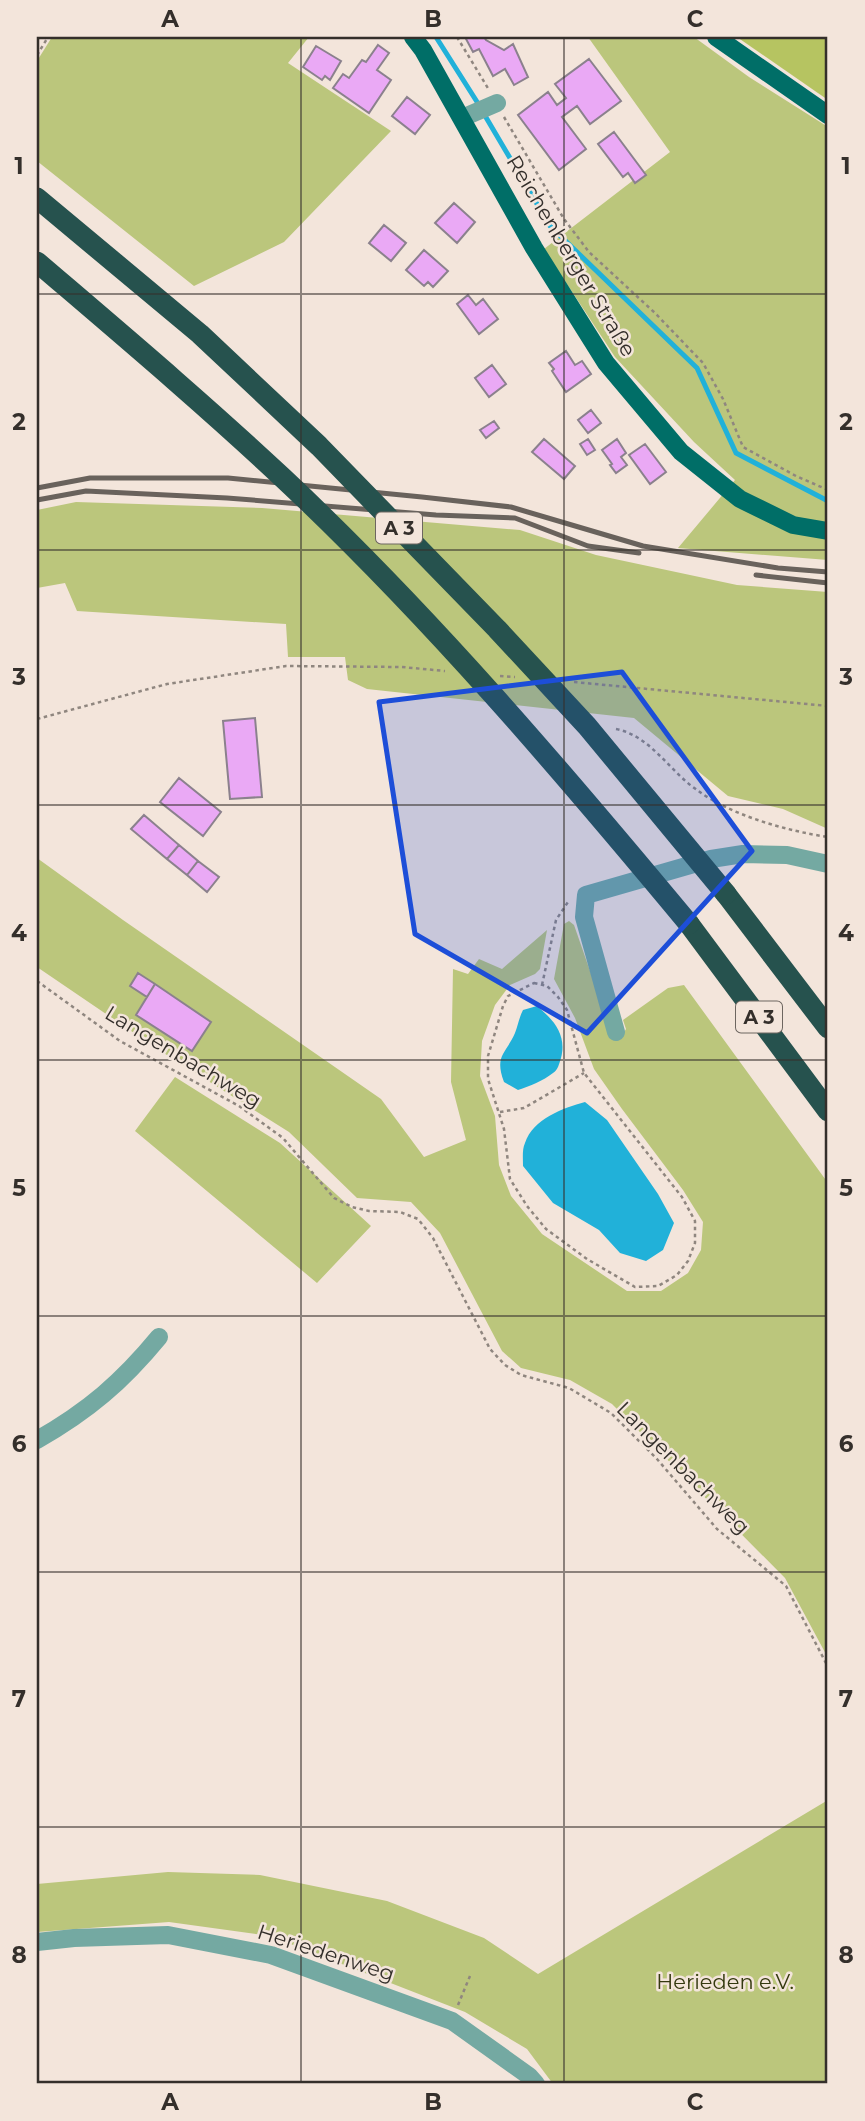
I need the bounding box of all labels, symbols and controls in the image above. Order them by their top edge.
text: A [160,5,179,33]
text: B [424,5,442,33]
text: C [687,5,704,33]
street label: Reichenberger Straße [501,151,641,361]
text: 1 [14,152,24,180]
text: 1 [841,152,851,180]
text: 2 [12,408,26,436]
text: 2 [839,408,853,436]
road number: A 3 [376,512,422,544]
text: 3 [11,663,26,691]
text: 3 [838,663,853,691]
text: 4 [11,919,27,947]
text: 4 [838,919,854,947]
street label: Langenbachweg [101,1000,266,1113]
road number: A 3 [736,1001,782,1032]
text: 5 [12,1174,26,1202]
text: 5 [839,1174,853,1202]
street label: Langenbachweg [612,1396,755,1539]
text: 6 [12,1430,27,1458]
text: 6 [839,1430,854,1458]
text: 7 [12,1685,26,1713]
text: 7 [839,1685,853,1713]
street label: Heriedenweg [255,1919,398,1986]
text: 8 [11,1941,27,1969]
text: 8 [838,1941,854,1969]
park label: Herieden e.V. [656,1969,794,1994]
text: A [160,2088,179,2116]
text: B [424,2088,442,2116]
text: C [687,2088,704,2116]

